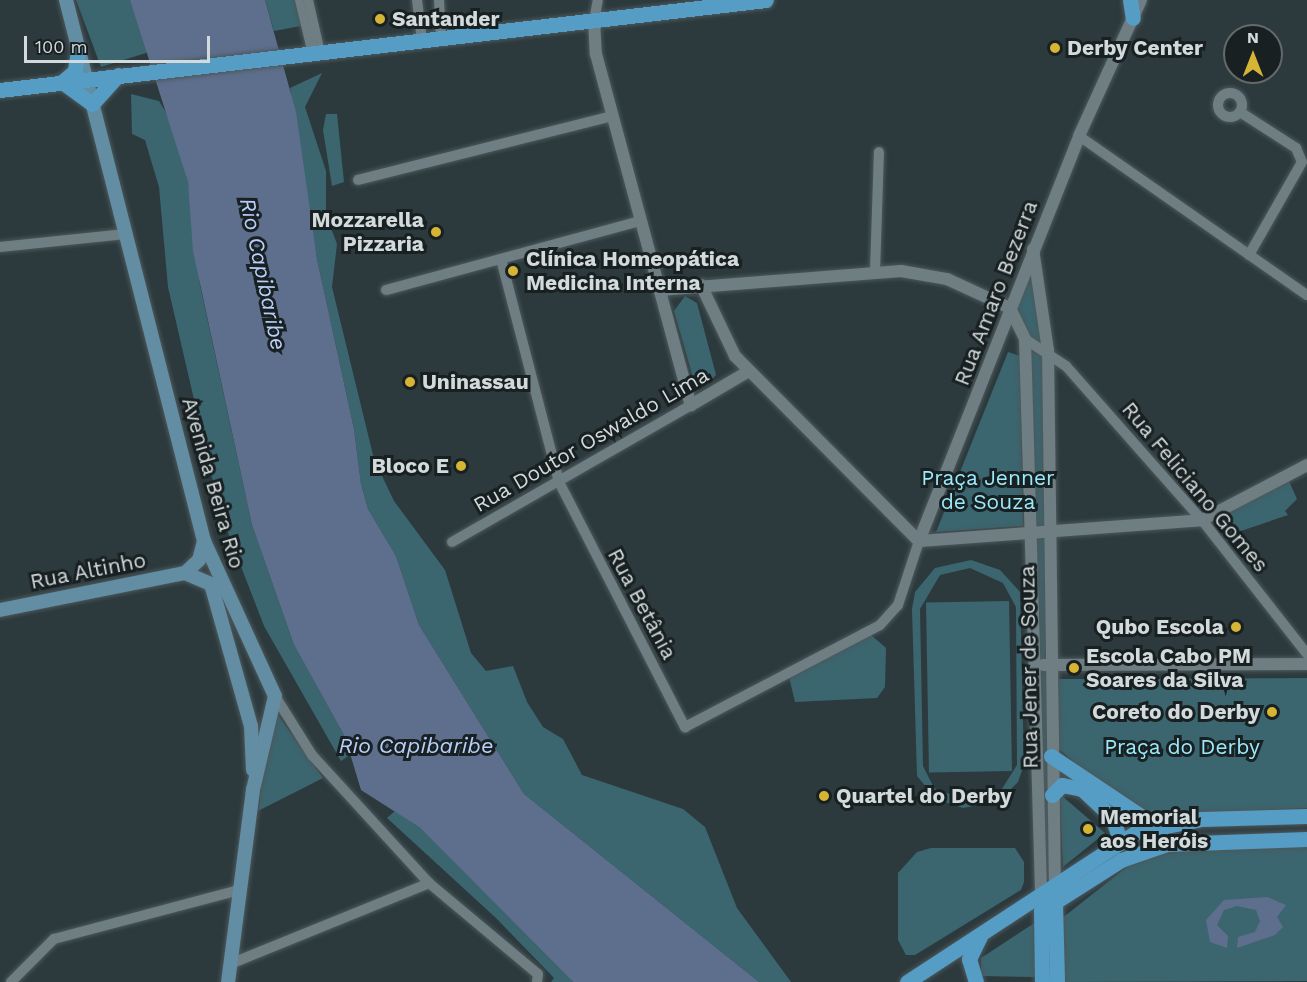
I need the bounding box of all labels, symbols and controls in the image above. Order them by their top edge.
place label: Santander [392,6,499,32]
marker: Santander [373,12,387,26]
scale bar [27,24,213,62]
north arrow [1223,24,1283,84]
text: N [1247,28,1259,47]
place label: Derby Center [1067,35,1203,61]
text: 100 m [35,36,88,57]
marker: Derby Center [1048,41,1062,55]
water label: Rio Capibaribe [234,195,292,353]
street label: Rua Amaro Bezerra [949,196,1043,390]
place label: Mozzarella Pizzaria [312,207,424,257]
marker: Mozzarella Pizzaria [429,225,443,239]
place label: Clínica Homeopática Medicina Interna [526,246,739,296]
marker: Clínica Homeopática Medicina Interna [504,262,522,280]
street label: Rua Doutor Oswaldo Lima [469,362,713,518]
place label: Uninassau [422,369,529,395]
marker: Uninassau [403,375,417,389]
street label: Avenida Beira Rio [176,394,250,572]
street label: Rua Feliciano Gomes [1116,397,1274,577]
place label: Bloco E [371,453,449,479]
marker: Bloco E [454,459,468,473]
park label: Praça Jenner de Souza [921,465,1055,515]
street label: Rua Betânia [602,544,682,664]
street label: Rua Altinho [27,547,149,595]
street label: Rua Jener de Souza [1015,564,1043,770]
place label: Qubo Escola [1096,614,1224,640]
marker: Qubo Escola [1229,620,1243,634]
place label: Escola Cabo PM Soares da Silva [1086,643,1251,693]
marker: Escola Cabo PM Soares da Silva [1067,661,1081,675]
place label: Coreto do Derby [1092,699,1260,725]
marker: Coreto do Derby [1265,705,1279,719]
water label: Rio Capibaribe [338,733,494,759]
park label: Praça do Derby [1104,734,1260,760]
place label: Quartel do Derby [836,783,1012,809]
marker: Quartel do Derby [817,789,831,803]
place label: Memorial aos Heróis [1100,804,1208,854]
marker: Memorial aos Heróis [1081,822,1095,836]

